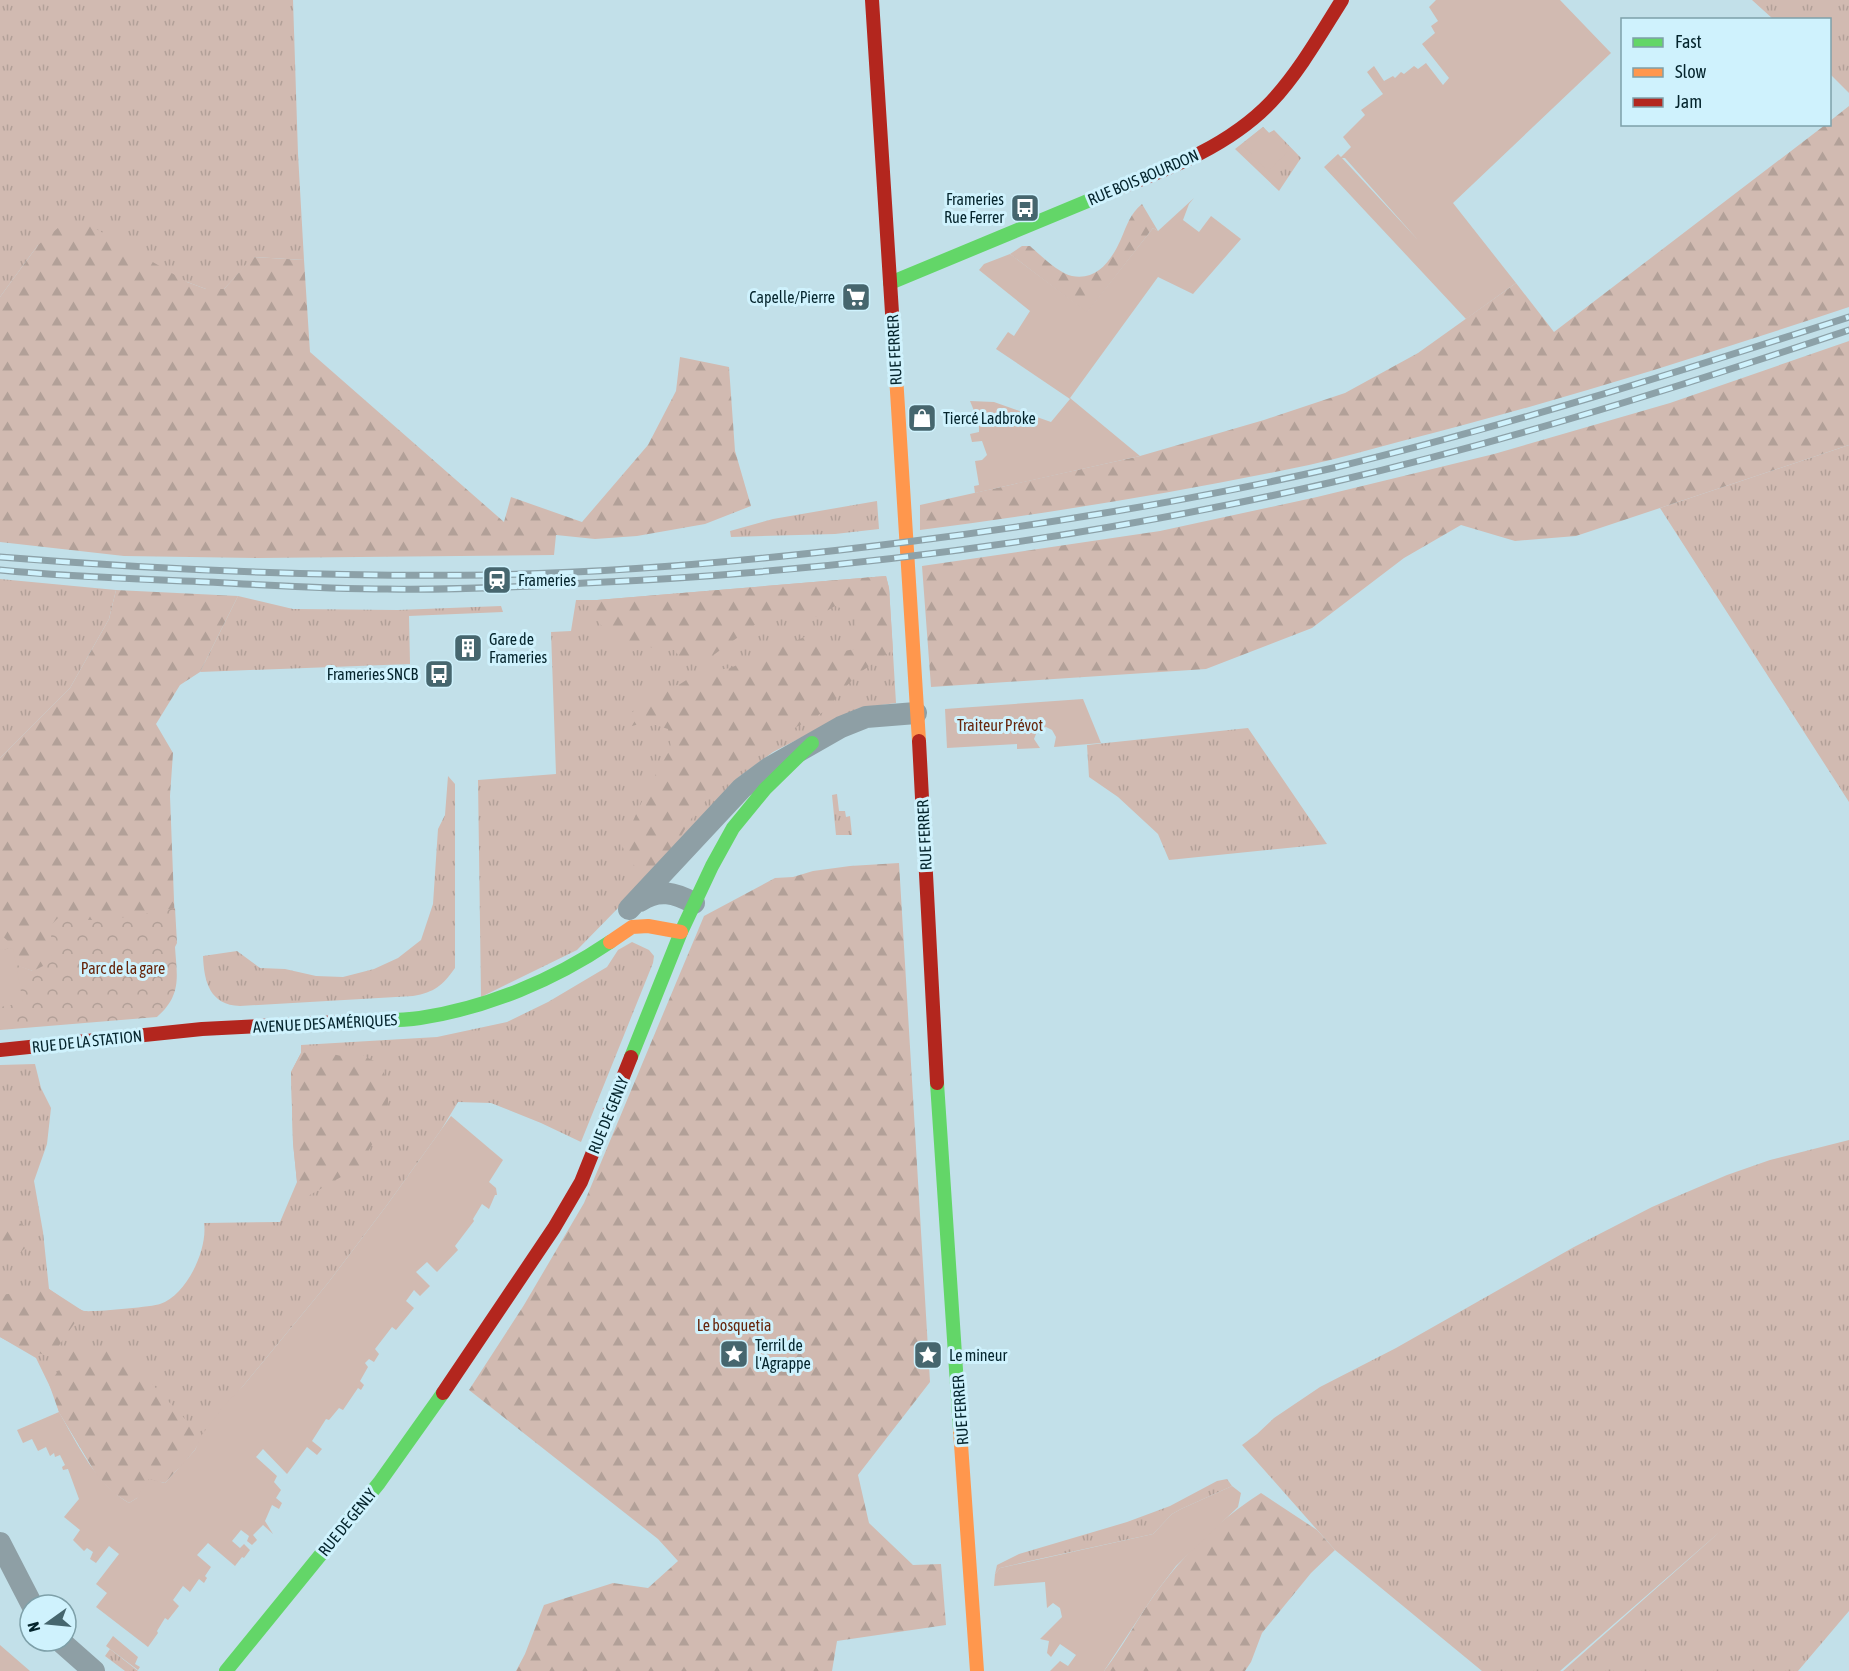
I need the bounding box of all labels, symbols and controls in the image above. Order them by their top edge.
legend [1621,18,1831,126]
text: Fast [1675,31,1702,52]
text: Slow [1675,61,1706,82]
text: Jam [1675,91,1702,112]
street label: RUE BOIS BOURDON [1085,146,1201,208]
place label: Frameries Rue Ferrer [944,190,1004,226]
bus stop icon: Frameries Rue Ferrer [1009,192,1041,224]
supermarket icon: Capelle/Pierre [840,281,872,313]
place label: Capelle/Pierre [749,288,835,307]
street label: RUE FERRER [883,314,905,386]
shop icon: Tiercé Ladbroke [906,402,938,434]
place label: Tiercé Ladbroke [943,409,1036,427]
station icon: Frameries [481,564,513,596]
place label: Frameries [518,571,576,589]
place label: Gare de Frameries [489,630,547,666]
building icon: Gare de Frameries [452,632,484,664]
bus stop icon: Frameries SNCB [423,658,455,690]
place label: Frameries SNCB [327,665,418,683]
park label: Traiteur Prévot [957,716,1043,734]
street label: RUE FERRER [913,799,935,871]
park label: Parc de la gare [81,959,165,978]
street label: AVENUE DES AMÉRIQUES [252,1010,398,1036]
street label: RUE DE LA STATION [31,1026,143,1056]
street label: RUE DE GENLY [584,1073,632,1156]
park label: Le bosquetia [697,1316,771,1335]
place label: Terril de l'Agrappe [755,1336,811,1373]
place icon: Terril de l'Agrappe [718,1338,750,1370]
place icon: Le mineur [912,1339,944,1371]
place label: Le mineur [949,1346,1008,1364]
street label: RUE FERRER [949,1374,971,1446]
street label: RUE DE GENLY [314,1484,380,1559]
north arrow [18,1593,78,1653]
text: N [24,1620,43,1634]

